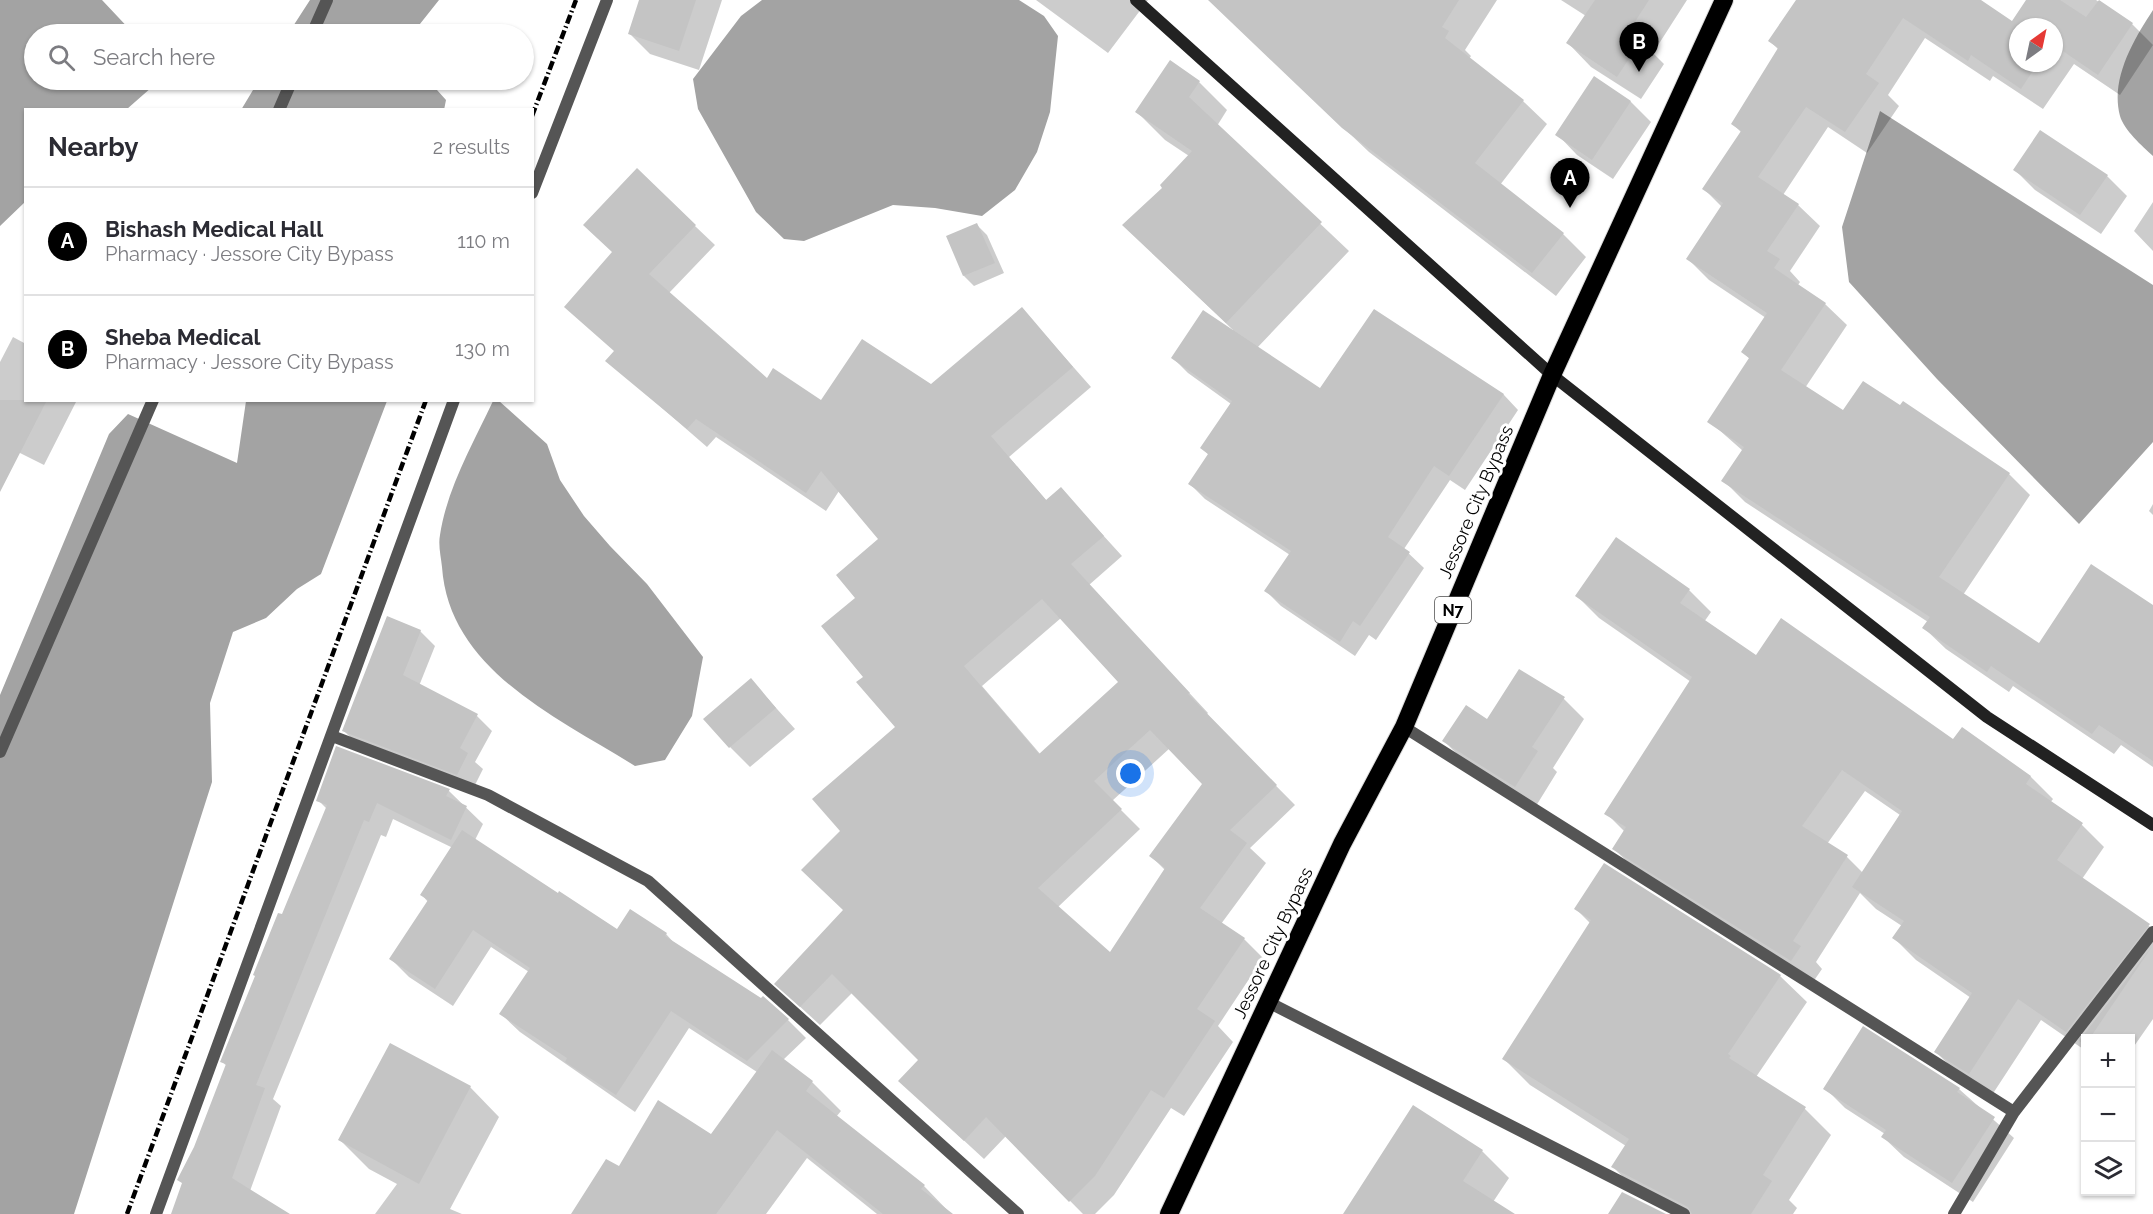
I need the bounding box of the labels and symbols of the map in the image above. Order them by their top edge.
north arrow [2009,18,2063,72]
pin: B [1620,22,1658,72]
pin: A [1550,158,1590,208]
street label: Jessore City Bypass [1434,422,1517,582]
road number: N7 [1435,597,1471,623]
your location [1116,759,1145,788]
street label: Jessore City Bypass [1228,864,1317,1022]

